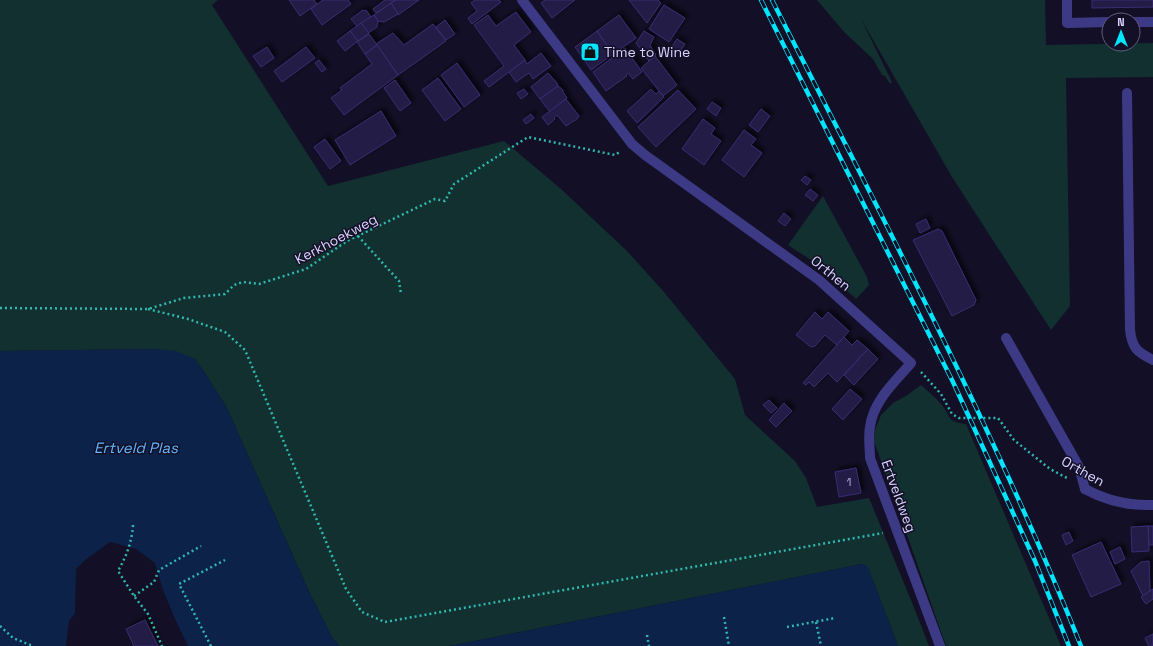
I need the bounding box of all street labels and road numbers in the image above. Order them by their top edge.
street label: Kerkhoekweg [292,210,380,268]
street label: Orthen [807,251,855,295]
street label: Orthen [1058,452,1108,490]
street label: Ertveldweg [878,457,920,535]

